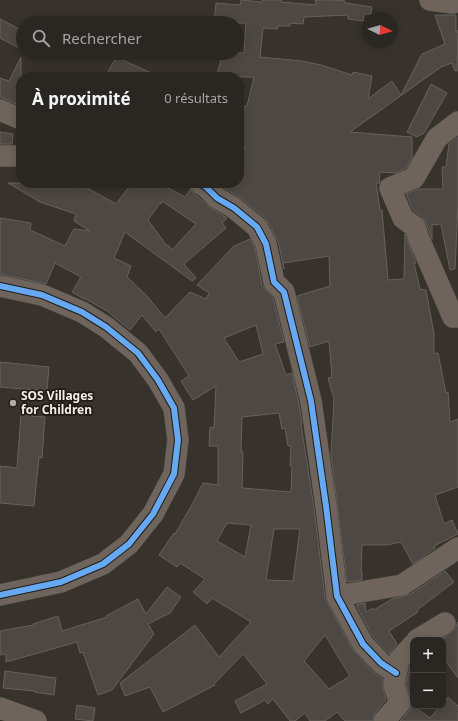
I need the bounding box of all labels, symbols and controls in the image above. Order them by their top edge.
north arrow [362,12,398,48]
search box [16,16,244,60]
icon: search [30,27,52,49]
text: Rechercher [62,28,142,48]
text: À proximité [32,87,131,110]
text: 0 résultats [164,89,228,107]
place label: SOS Villages for Children [21,387,93,418]
marker: SOS Villages for Children [8,398,18,408]
map controls [410,637,446,709]
button: + [410,637,446,673]
button: − [410,673,446,709]

